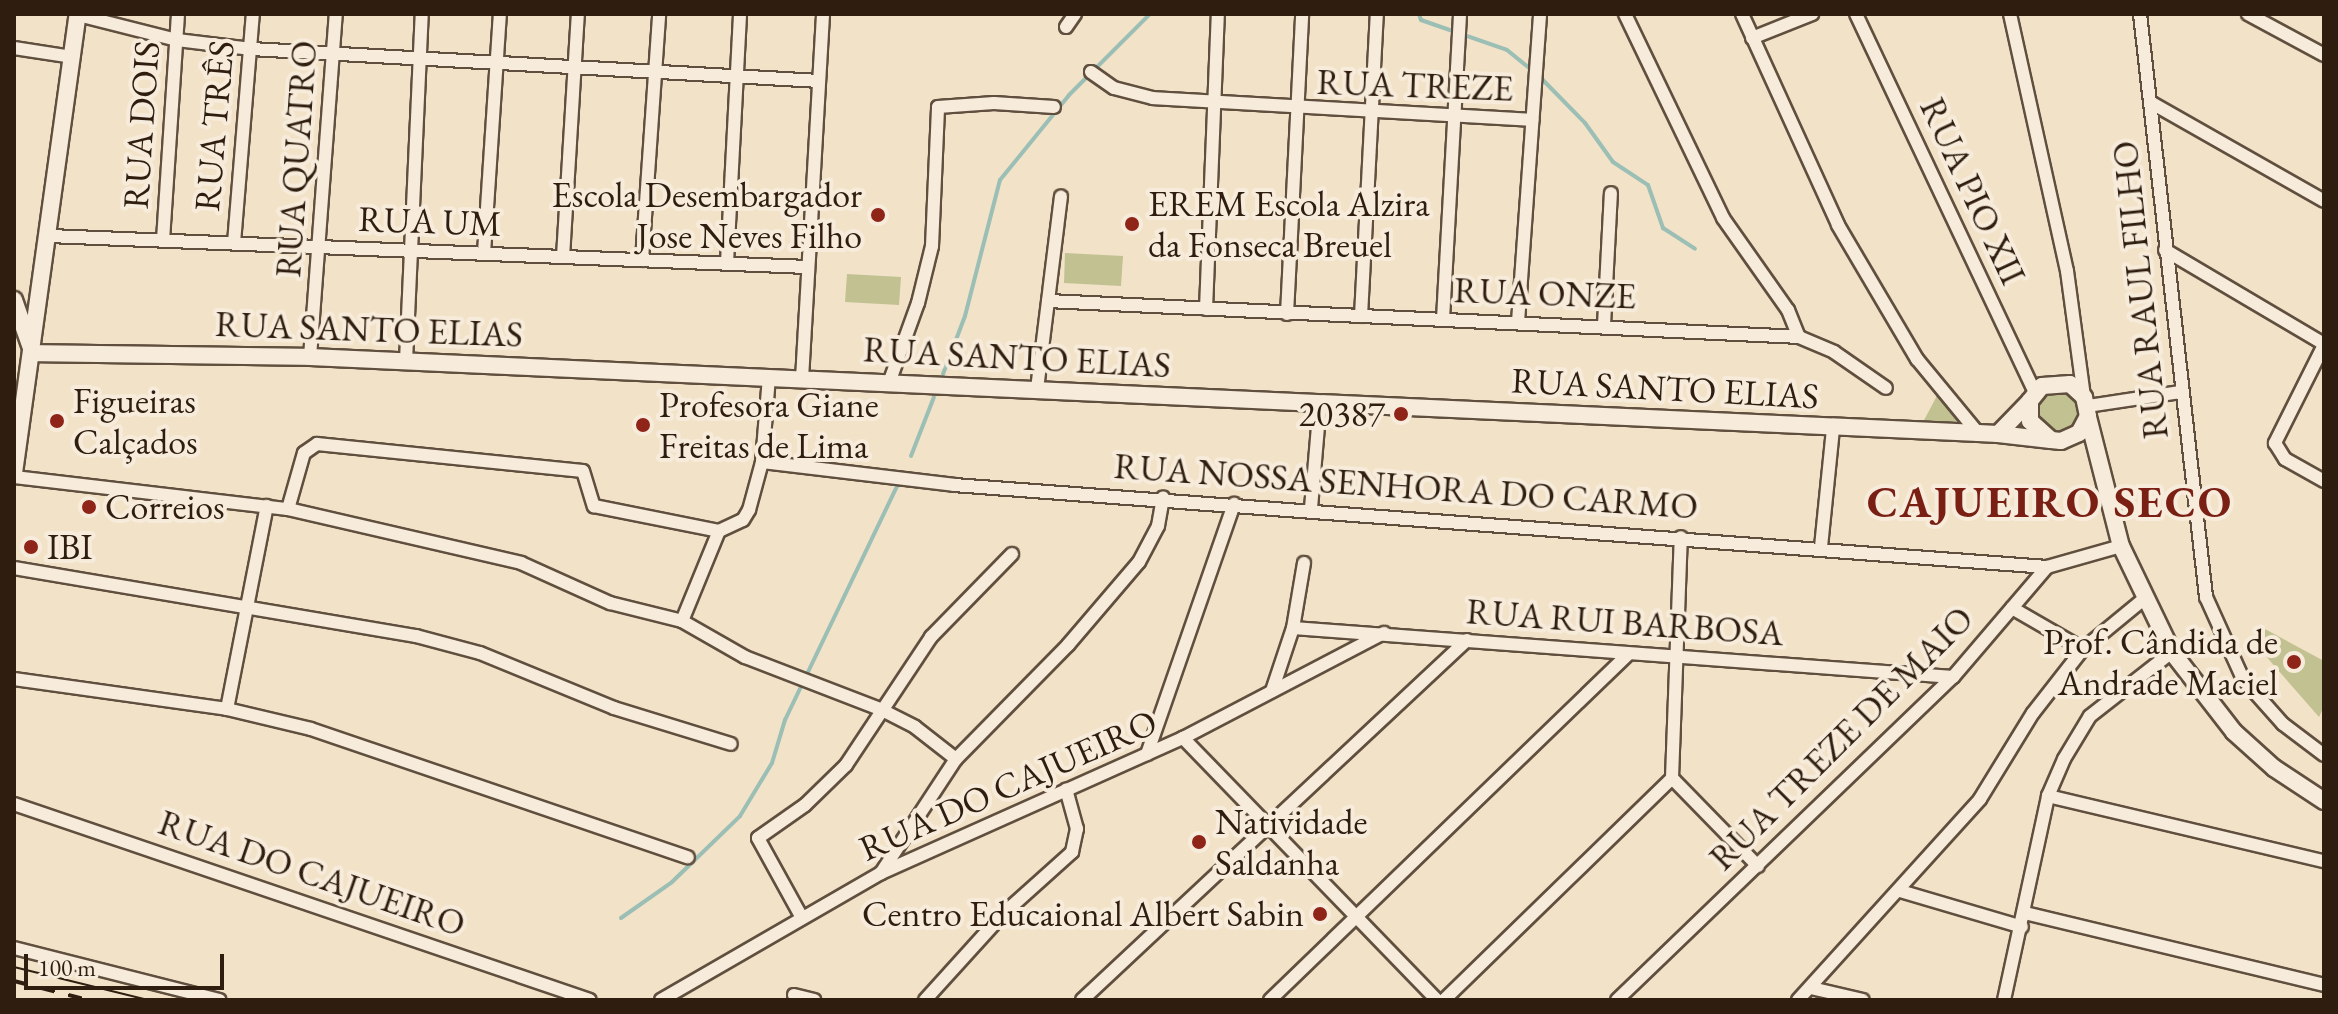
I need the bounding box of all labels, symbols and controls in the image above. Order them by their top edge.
street label: RUA TRÊS [185,39,243,213]
street label: RUA QUATRO [266,39,326,279]
street label: RUA DOIS [114,40,168,210]
street label: RUA TREZE [1316,60,1514,110]
street label: RUA PIO XII [1911,91,2035,291]
street label: RUA RAUL FILHO [2103,139,2177,441]
place label: Escola Desembargador Jose Neves Filho [552,172,862,257]
place label: EREM Escola Alzira da Fonseca Breuel [1148,181,1430,266]
street label: RUA UM [358,197,502,245]
marker: Escola Desembargador Jose Neves Filho [869,206,887,224]
marker: EREM Escola Alzira da Fonseca Breuel [1123,215,1141,233]
street label: RUA ONZE [1453,268,1637,318]
street label: RUA SANTO ELIAS [214,302,524,356]
street label: RUA SANTO ELIAS [862,327,1172,387]
street label: RUA SANTO ELIAS [1510,358,1820,418]
place label: Figueiras Calçados [73,378,198,463]
place label: Profesora Giane Freitas de Lima [659,382,879,467]
place label: 20387 [1299,392,1385,436]
marker: 20387 [1392,405,1410,423]
marker: Figueiras Calçados [48,412,66,430]
marker: Profesora Giane Freitas de Lima [634,416,652,434]
street label: RUA NOSSA SENHORA DO CARMO [1113,444,1699,528]
district label: CAJUEIRO SECO [1867,476,2233,528]
place label: Correios [105,485,225,529]
marker: Correios [80,498,98,516]
place label: IBI [47,525,93,569]
marker: IBI [22,538,40,556]
street label: RUA RUI BARBOSA [1465,589,1785,655]
street label: RUA TREZE DE MAIO [1700,597,1982,879]
place label: Prof. Cândida de Andrade Maciel [2043,619,2278,704]
marker: Prof. Cândida de Andrade Maciel [2285,653,2303,671]
street label: RUA DO CAJUEIRO [853,700,1163,870]
place label: Natividade Saldanha [1215,799,1367,884]
street label: RUA DO CAJUEIRO [153,800,471,946]
marker: Natividade Saldanha [1190,833,1208,851]
place label: Centro Educaional Albert Sabin [862,892,1304,936]
marker: Centro Educaional Albert Sabin [1311,905,1329,923]
scale bar [28,938,228,988]
text: 100 m [38,952,96,983]

